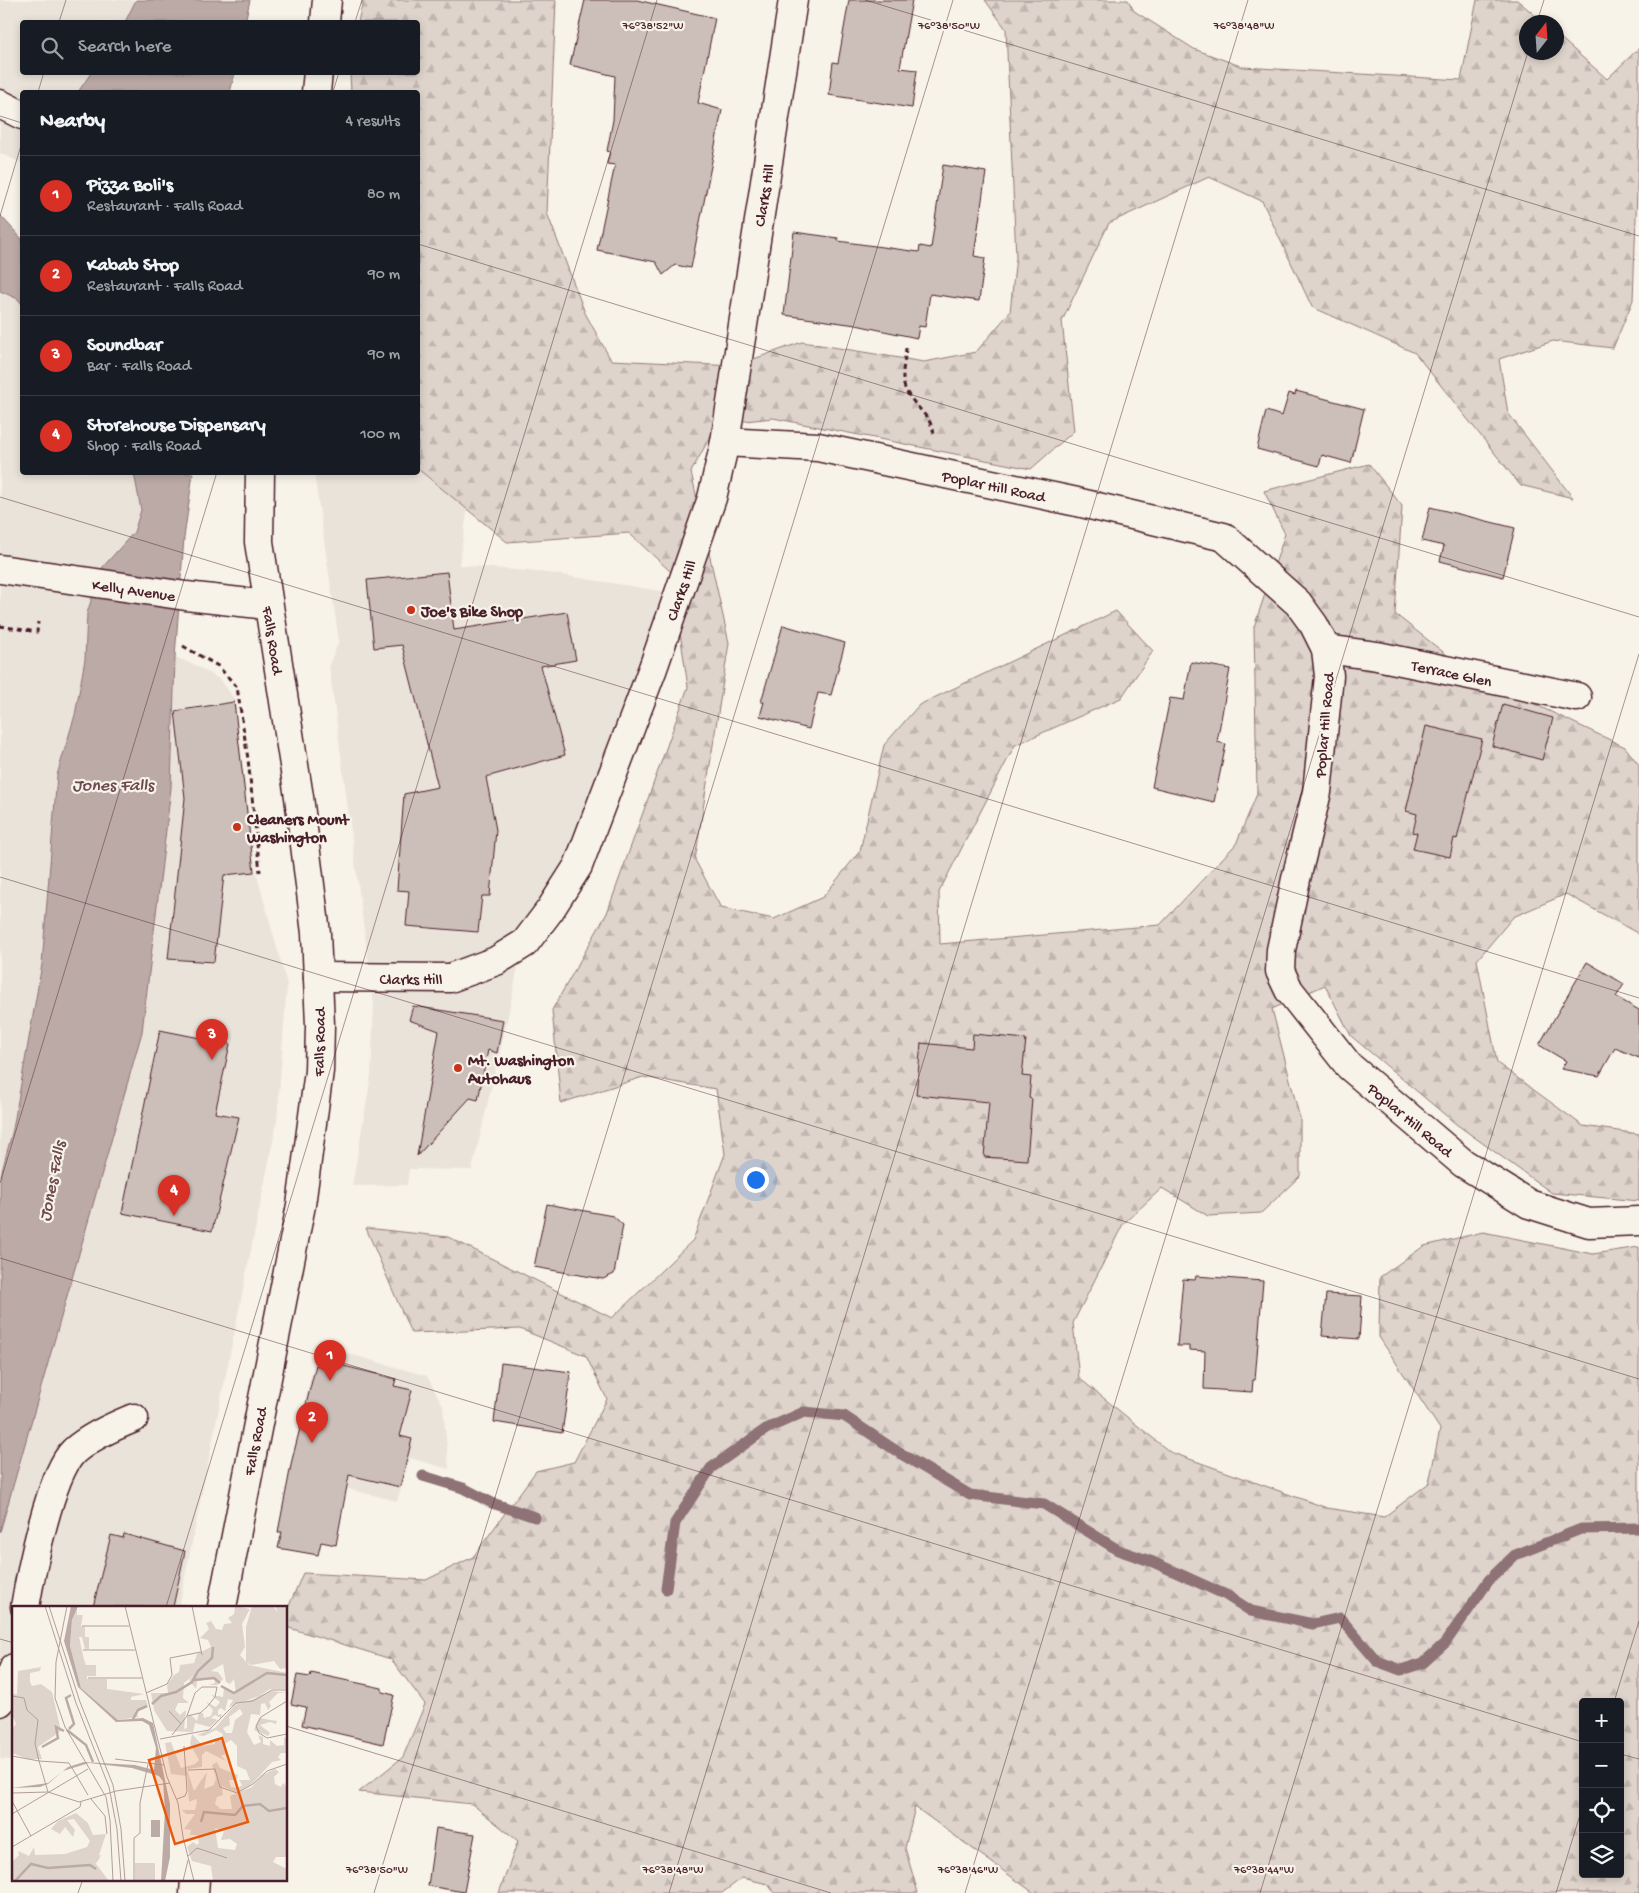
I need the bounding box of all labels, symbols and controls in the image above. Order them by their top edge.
north arrow [1519,15,1564,60]
search box [20,20,420,75]
text: 76°38'52"W [622,20,683,34]
text: 76°38'50"W [917,20,980,34]
text: 76°38'48"W [1212,20,1275,34]
icon: search [38,34,66,62]
text: Search here [78,36,172,59]
text: Nearby [40,110,105,135]
text: 4 results [345,113,400,132]
street label: Clarks Hill [752,163,781,228]
text: Pizza Boli's [87,175,173,198]
text: 1 [53,186,59,205]
text: 80 m [367,186,400,205]
text: Restaurant · Falls Road [87,198,242,217]
text: Kabab Stop [87,255,179,278]
text: 2 [52,266,60,285]
text: 90 m [368,266,400,285]
text: Restaurant · Falls Road [87,278,242,297]
text: Soundbar [87,335,162,358]
text: 3 [52,346,60,365]
text: 90 m [368,346,400,365]
text: Bar · Falls Road [87,358,191,377]
text: Storehouse Dispensary [87,415,266,438]
text: 4 [52,426,60,445]
text: 100 m [360,426,400,445]
text: Shop · Falls Road [87,438,201,457]
street label: Poplar Hill Road [939,468,1048,509]
street label: Clarks Hill [664,558,703,624]
street label: Kelly Avenue [91,577,177,608]
street label: Falls Road [256,604,286,678]
marker: Joe's Bike Shop [405,604,417,616]
place label: Joe's Bike Shop [420,604,523,623]
street label: Terrace Glen [1408,657,1494,693]
street label: Poplar Hill Road [1312,670,1341,780]
water label: Jones Falls [72,776,156,797]
place label: Cleaners Mount Washington [246,812,350,849]
marker: Cleaners Mount Washington [231,821,243,833]
street label: Clarks Hill [379,972,443,991]
street label: Falls Road [311,1006,332,1078]
pin: 3 [196,1019,228,1060]
place label: Mt. Washington Autohaus [467,1053,574,1090]
marker: Mt. Washington Autohaus [452,1062,464,1074]
street label: Poplar Hill Road [1362,1080,1456,1164]
water label: Jones Falls [35,1137,72,1223]
your location [743,1167,769,1193]
pin: 4 [158,1175,190,1216]
pin: 1 [314,1340,346,1381]
pin: 2 [296,1402,328,1443]
street label: Falls Road [241,1405,274,1478]
inset map [12,1606,288,1880]
map controls [1579,1698,1624,1878]
button: + [1579,1698,1624,1743]
button: − [1579,1743,1624,1788]
button: locate [1579,1788,1624,1833]
button: layers [1579,1833,1624,1878]
text: 76°38'50"W [345,1864,408,1878]
text: 76°38'48"W [641,1864,704,1878]
text: 76°38'46"W [937,1864,998,1878]
text: 76°38'44"W [1233,1864,1294,1878]

